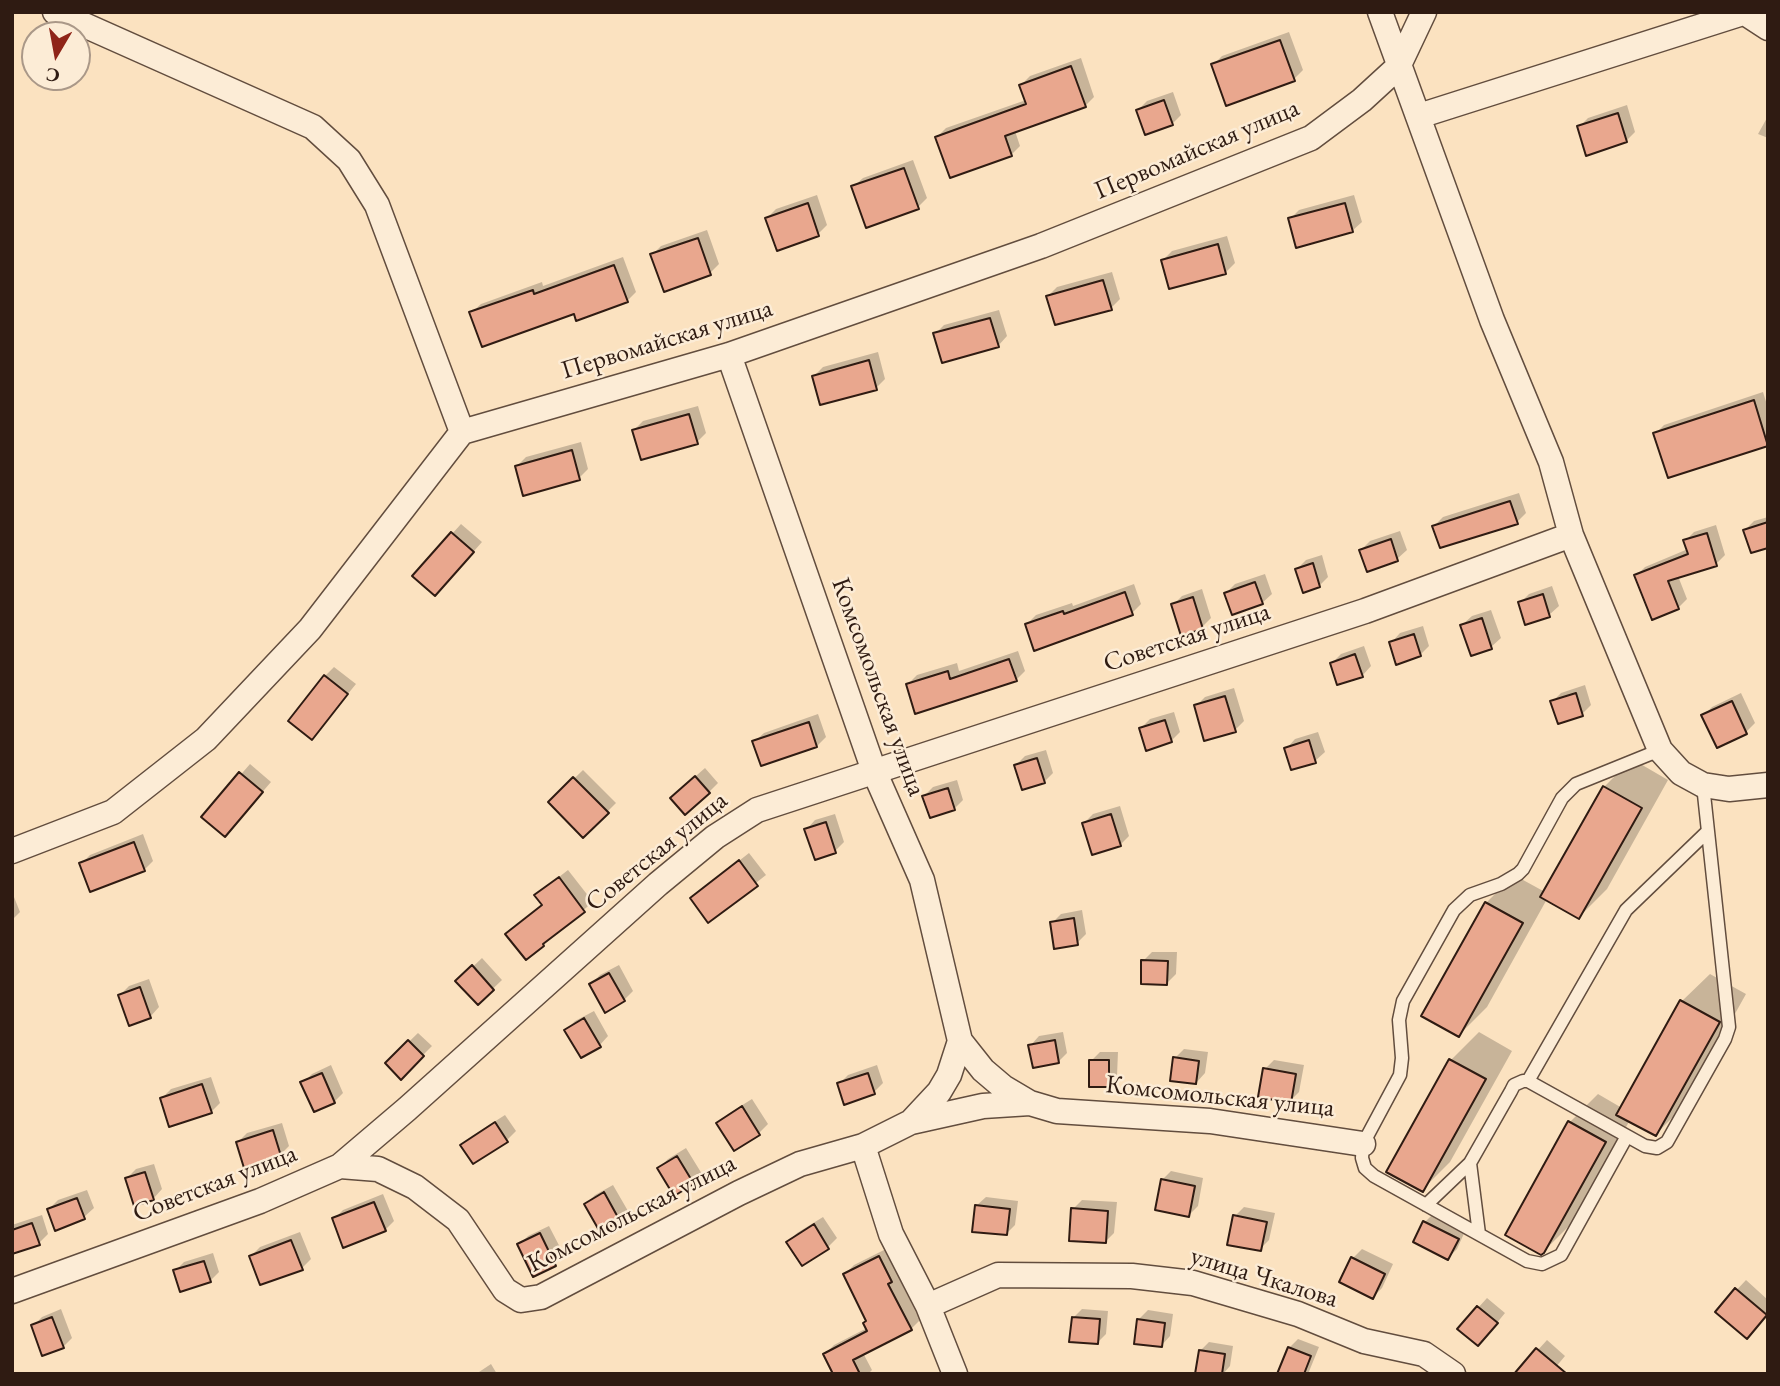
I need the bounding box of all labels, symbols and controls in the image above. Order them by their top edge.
north arrow [21,21,91,91]
text: С [44,62,61,89]
street label: Первомайская улица [1090,93,1304,207]
street label: Первомайская улица [558,293,776,387]
street label: Комсомольская улица [824,574,932,800]
street label: Советская улица [1100,596,1274,680]
street label: Советская улица [580,785,734,919]
street label: Комсомольская улица [1104,1069,1336,1125]
street label: Советская улица [129,1138,301,1230]
street label: Комсомольская улица [523,1148,741,1280]
street label: улица Чкалова [1186,1241,1342,1315]

